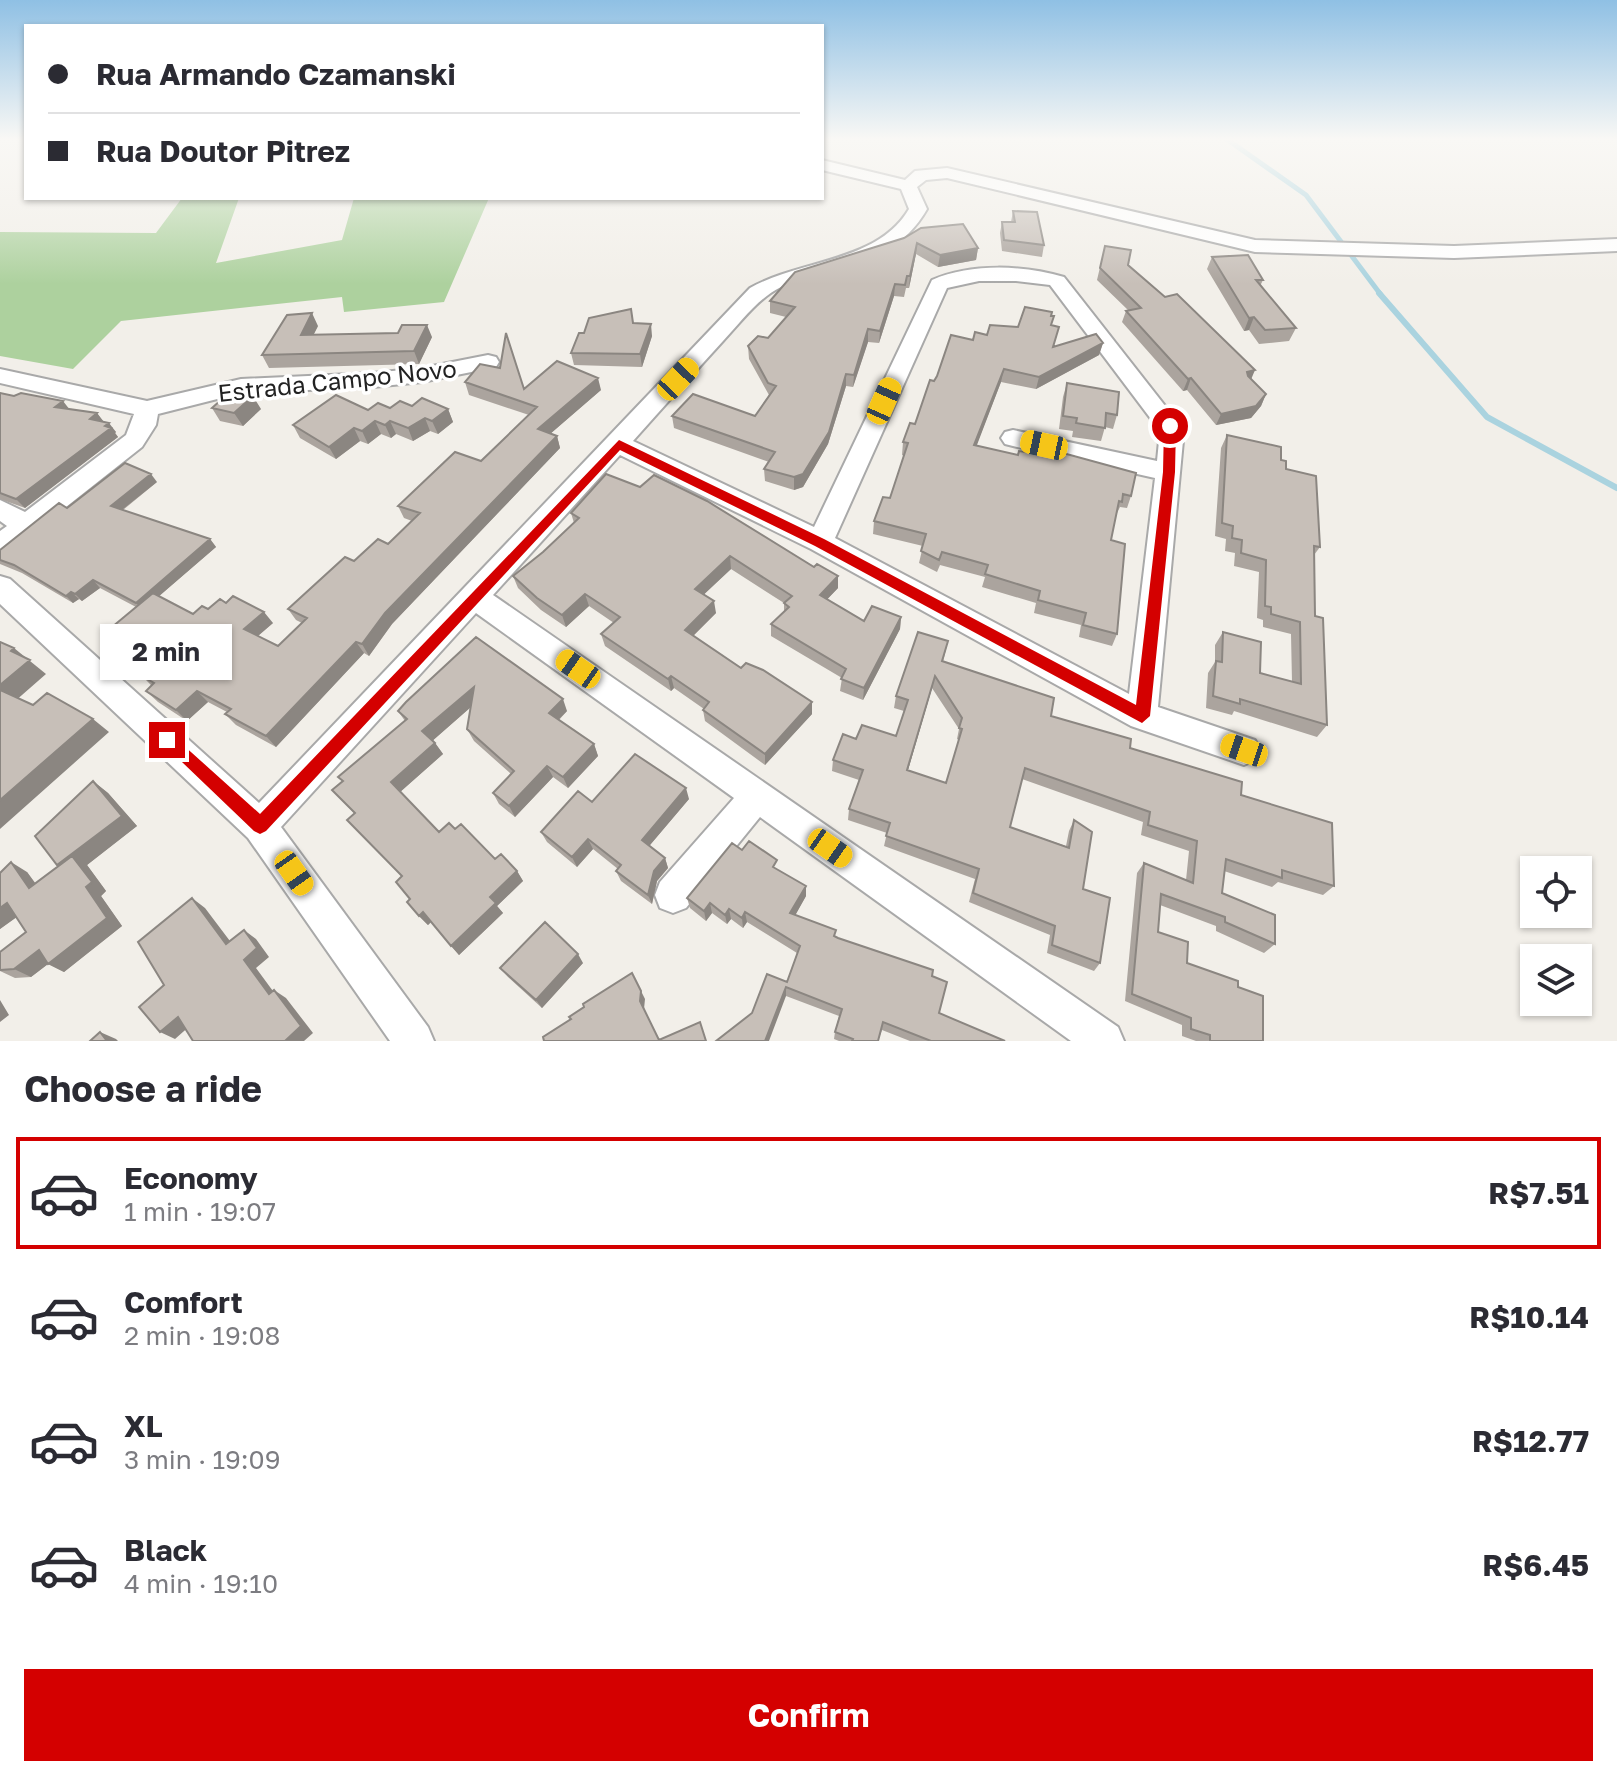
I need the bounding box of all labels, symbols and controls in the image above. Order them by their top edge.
text: Rua Armando Czamanski [96,56,456,92]
text: Rua Doutor Pitrez [96,133,350,169]
street label: Estrada Campo Novo [216,353,458,407]
car [653,353,703,405]
car [863,374,905,428]
route start [1152,408,1188,444]
car [1018,428,1070,462]
callout: 2 min [101,624,233,680]
text: 2 min [132,636,200,667]
car [551,645,605,693]
route end [149,722,185,758]
car [1217,731,1271,769]
car [803,824,857,872]
car [270,846,318,900]
map controls [1520,856,1592,1016]
button: locate [1520,856,1592,928]
button: layers [1520,944,1592,1016]
text: Choose a ride [24,1067,262,1110]
icon: car [28,1157,100,1229]
text: Economy [124,1160,258,1196]
text: R$7.51 [1488,1175,1589,1211]
text: 1 min · 19:07 [124,1196,276,1227]
icon: car [28,1281,100,1353]
text: Comfort [124,1284,243,1320]
text: R$10.14 [1469,1299,1589,1335]
text: 2 min · 19:08 [124,1320,280,1351]
icon: car [28,1405,100,1477]
text: XL [124,1408,163,1444]
text: R$12.77 [1472,1423,1589,1459]
text: 3 min · 19:09 [124,1444,280,1475]
icon: car [28,1529,100,1601]
text: Black [124,1532,207,1568]
text: R$6.45 [1482,1547,1589,1583]
text: 4 min · 19:10 [124,1568,278,1599]
button: Confirm [24,1669,1593,1761]

